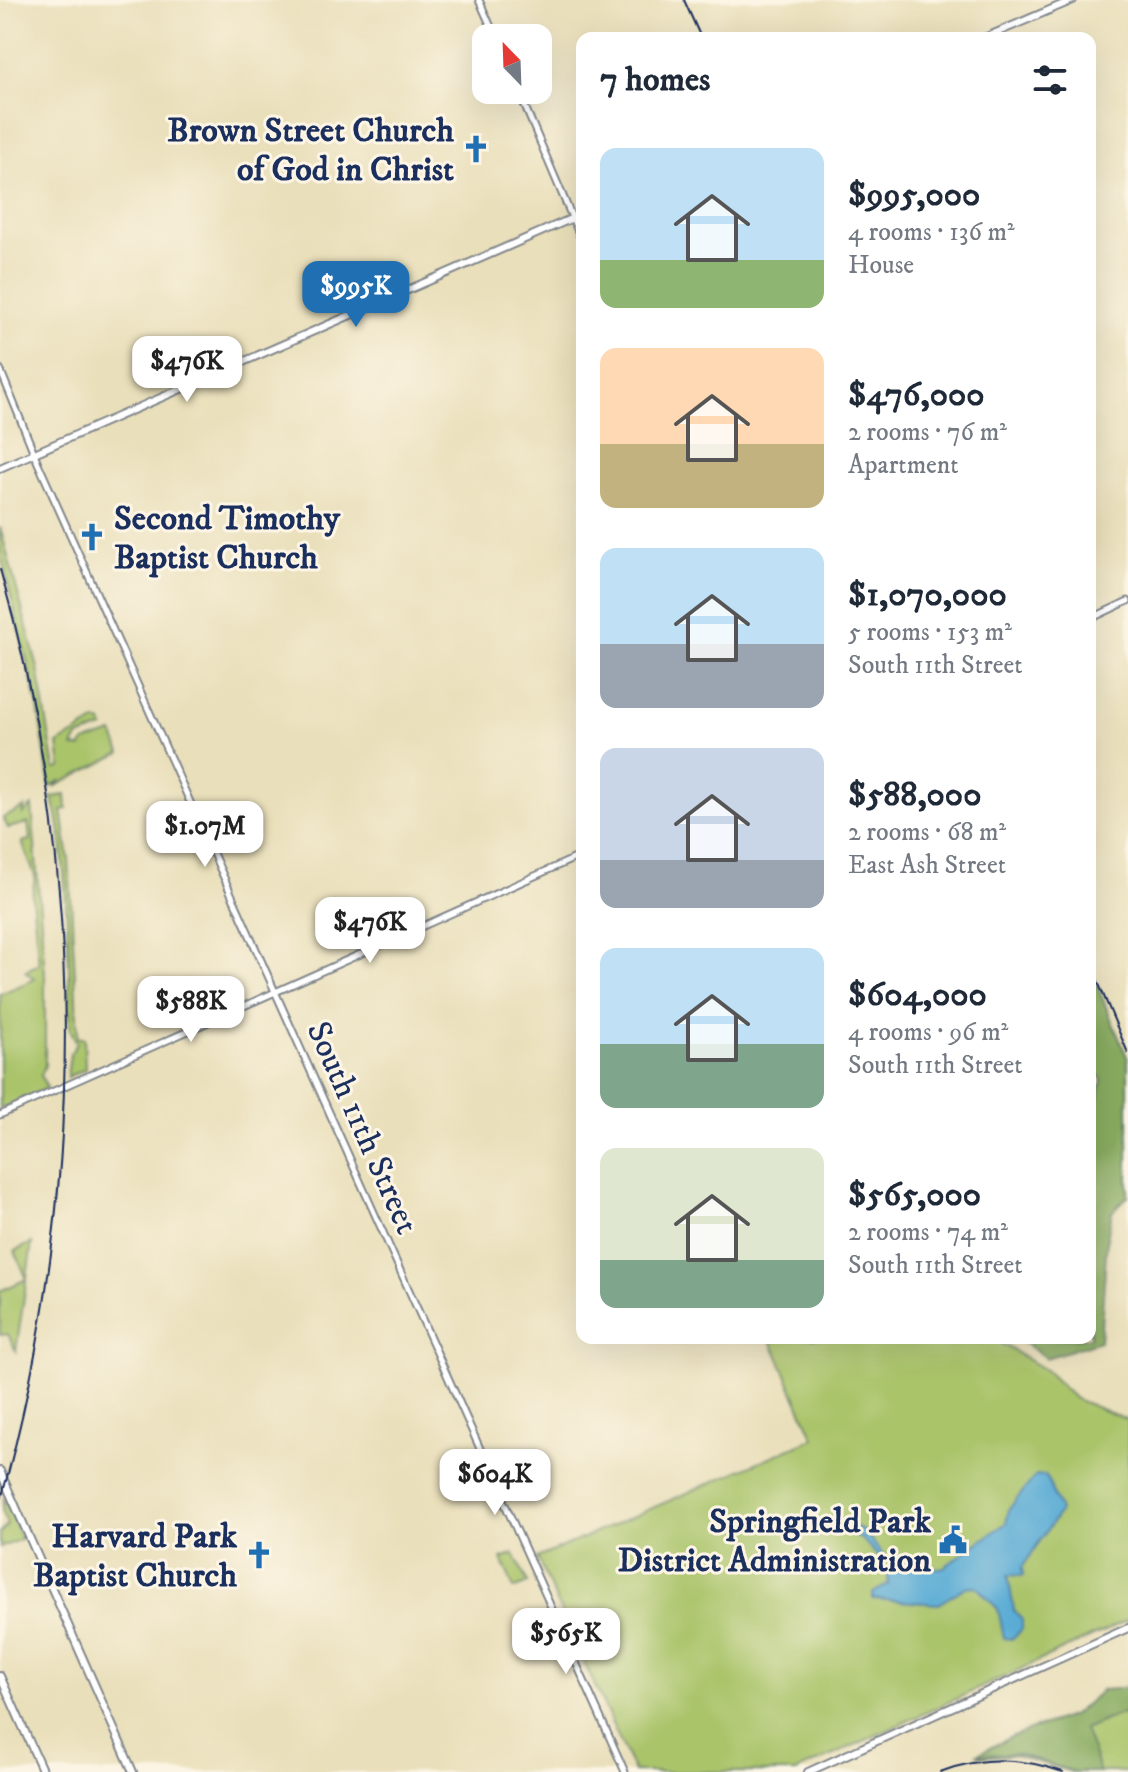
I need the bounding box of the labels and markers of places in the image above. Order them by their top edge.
place label: Brown Street Church of God in Christ [167,110,454,191]
church icon: Brown Street Church of God in Christ [461,134,491,164]
pin: $995K [300,261,412,329]
pin: $476K [131,336,243,404]
place label: Second Timothy Baptist Church [114,498,341,579]
church icon: Second Timothy Baptist Church [77,522,107,552]
pin: $1.07M [140,801,270,869]
pin: $476K [314,897,426,965]
pin: $588K [135,976,247,1044]
pin: $604K [439,1449,551,1517]
place label: Springfield Park District Administration [618,1501,932,1582]
place label: Harvard Park Baptist Church [33,1516,238,1597]
public building icon: Springfield Park District Administration [938,1525,968,1555]
church icon: Harvard Park Baptist Church [244,1540,274,1570]
pin: $565K [510,1608,622,1676]

